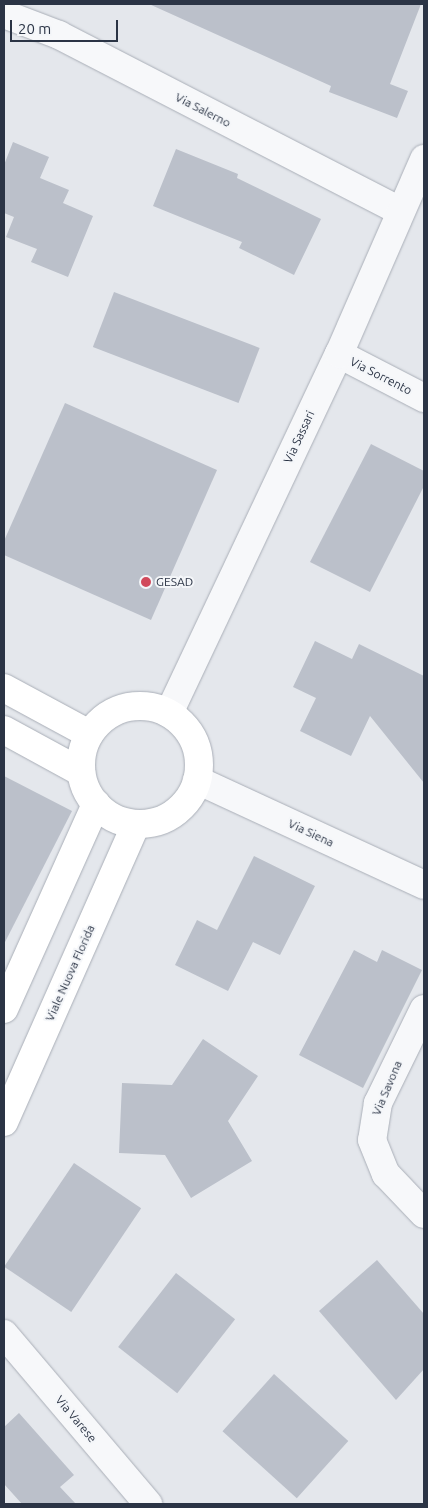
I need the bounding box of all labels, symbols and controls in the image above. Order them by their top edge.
scale bar [12,10,120,42]
text: 20 m [18,20,51,37]
street label: Via Salerno [173,90,233,130]
street label: Via Sorrento [348,354,414,398]
street label: Via Sassari [281,408,317,466]
place label: GESAD [156,575,193,589]
marker: GESAD [140,576,152,588]
street label: Via Siena [286,816,336,850]
street label: Viale Nuova Florida [42,923,98,1023]
street label: Via Savona [369,1058,405,1118]
street label: Via Varese [52,1393,100,1445]

